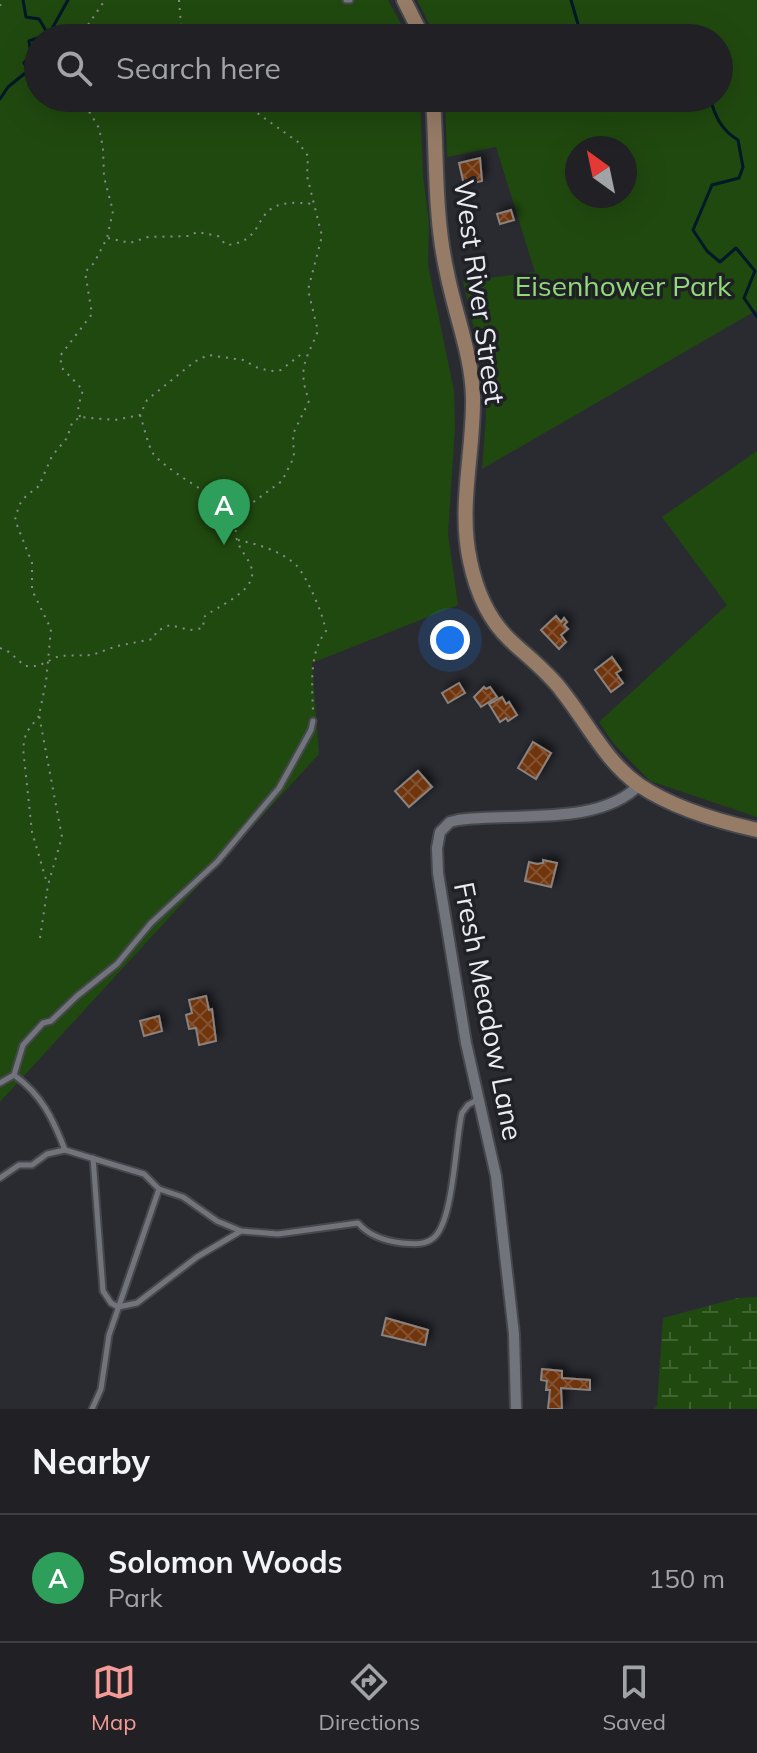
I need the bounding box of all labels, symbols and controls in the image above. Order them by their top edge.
search box [24,24,733,112]
icon: search [52,46,96,90]
text: Search here [116,49,281,87]
north arrow [565,136,637,208]
street label: West River Street [447,177,513,407]
park label: Eisenhower Park [515,268,732,303]
pin: A [198,479,250,545]
your location [430,620,470,660]
street label: Fresh Meadow Lane [447,879,531,1143]
text: Nearby [32,1440,150,1483]
text: Solomon Woods [108,1543,343,1581]
text: A [48,1562,68,1595]
text: 150 m [649,1562,725,1595]
text: Park [108,1581,163,1614]
tab: Map [91,1660,136,1736]
tab: Directions [319,1660,420,1736]
tab: Saved [602,1660,666,1736]

